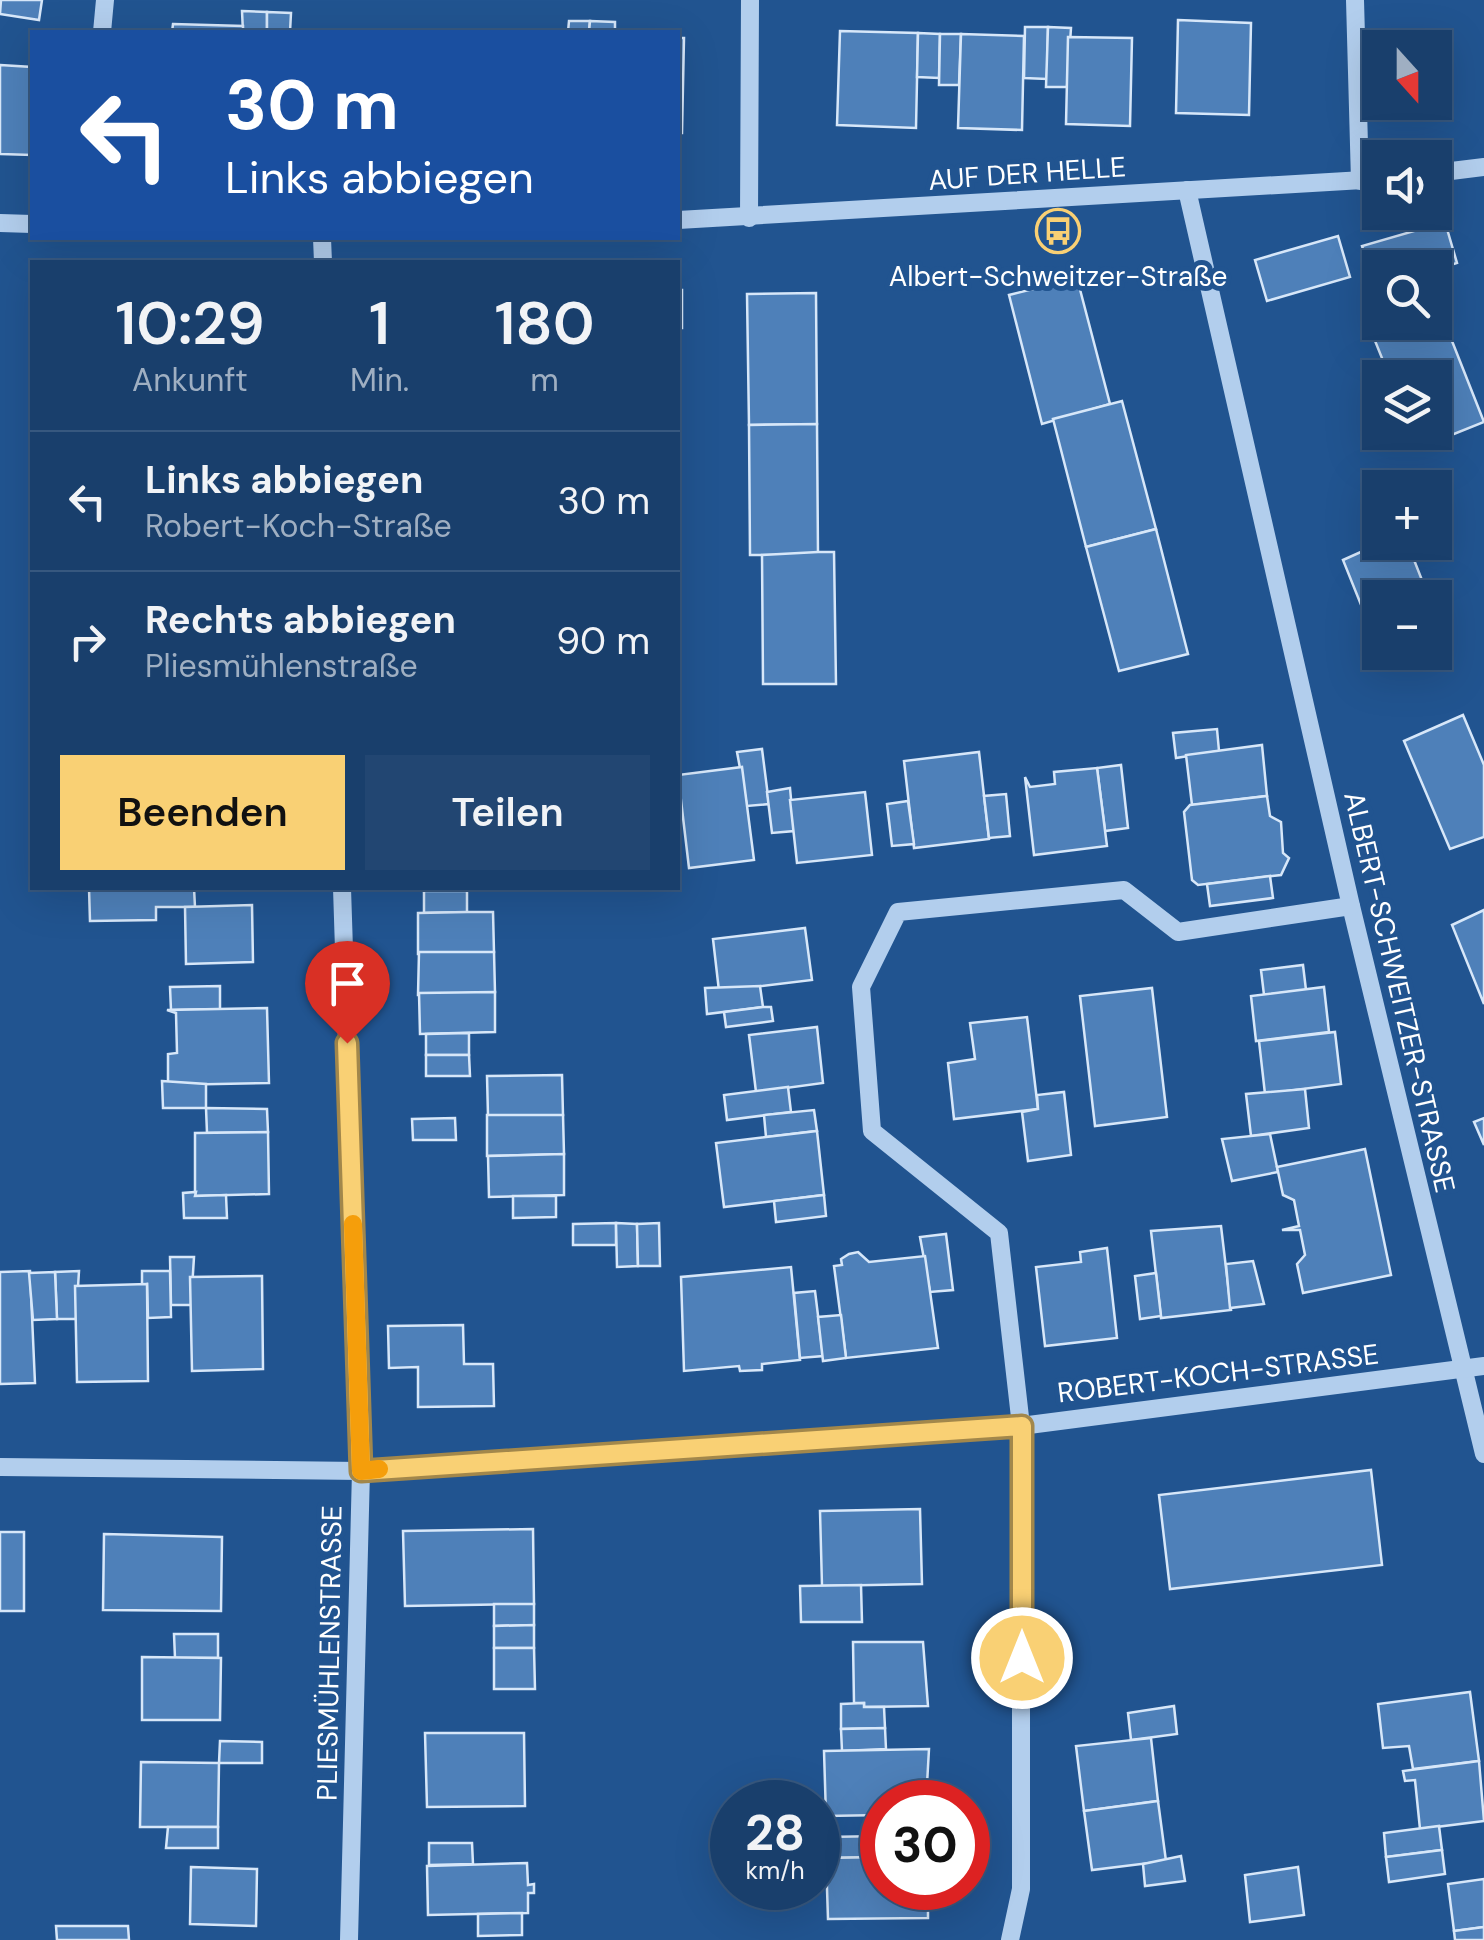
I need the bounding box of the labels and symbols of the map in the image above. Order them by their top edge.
north arrow [1362,30,1452,120]
street label: AUF DER HELLE [927,148,1127,199]
bus stop icon: Albert-Schweitzer-Straße [1035,208,1081,254]
place label: Albert-Schweitzer-Straße [889,258,1227,295]
street label: ALBERT-SCHWEITZER-STRASSE [1335,788,1464,1196]
pin [305,941,390,1044]
street label: ROBERT-KOCH-STRASSE [1055,1335,1381,1412]
street label: PLIESMÜHLENSTRASSE [308,1505,351,1801]
position arrow [970,1606,1074,1710]
speed limit sign: 30 [860,1780,990,1910]

